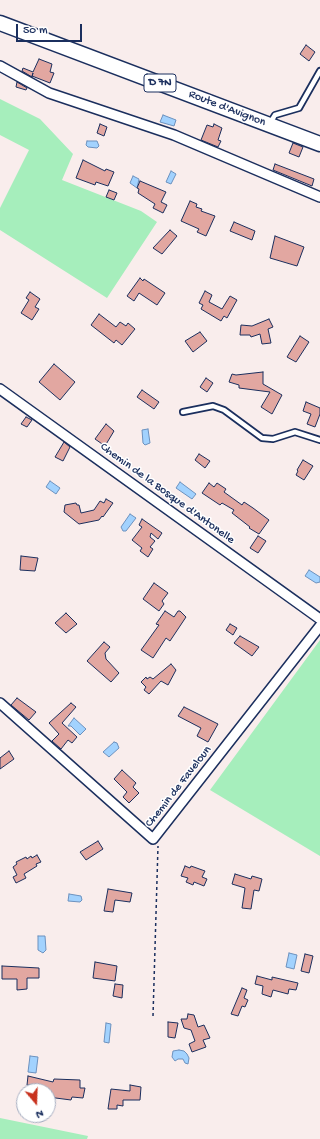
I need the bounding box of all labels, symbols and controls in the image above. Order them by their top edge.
scale bar [18,16,84,42]
text: 50 m [23,24,48,38]
road number: D 7N [144,74,176,92]
street label: Route d'Avignon [186,88,268,130]
street label: Chemin de la Bosque d'Antonelle [97,440,237,548]
street label: Chemin de Faveloun [143,743,215,831]
north arrow [16,1083,56,1123]
text: N [34,1107,45,1120]

